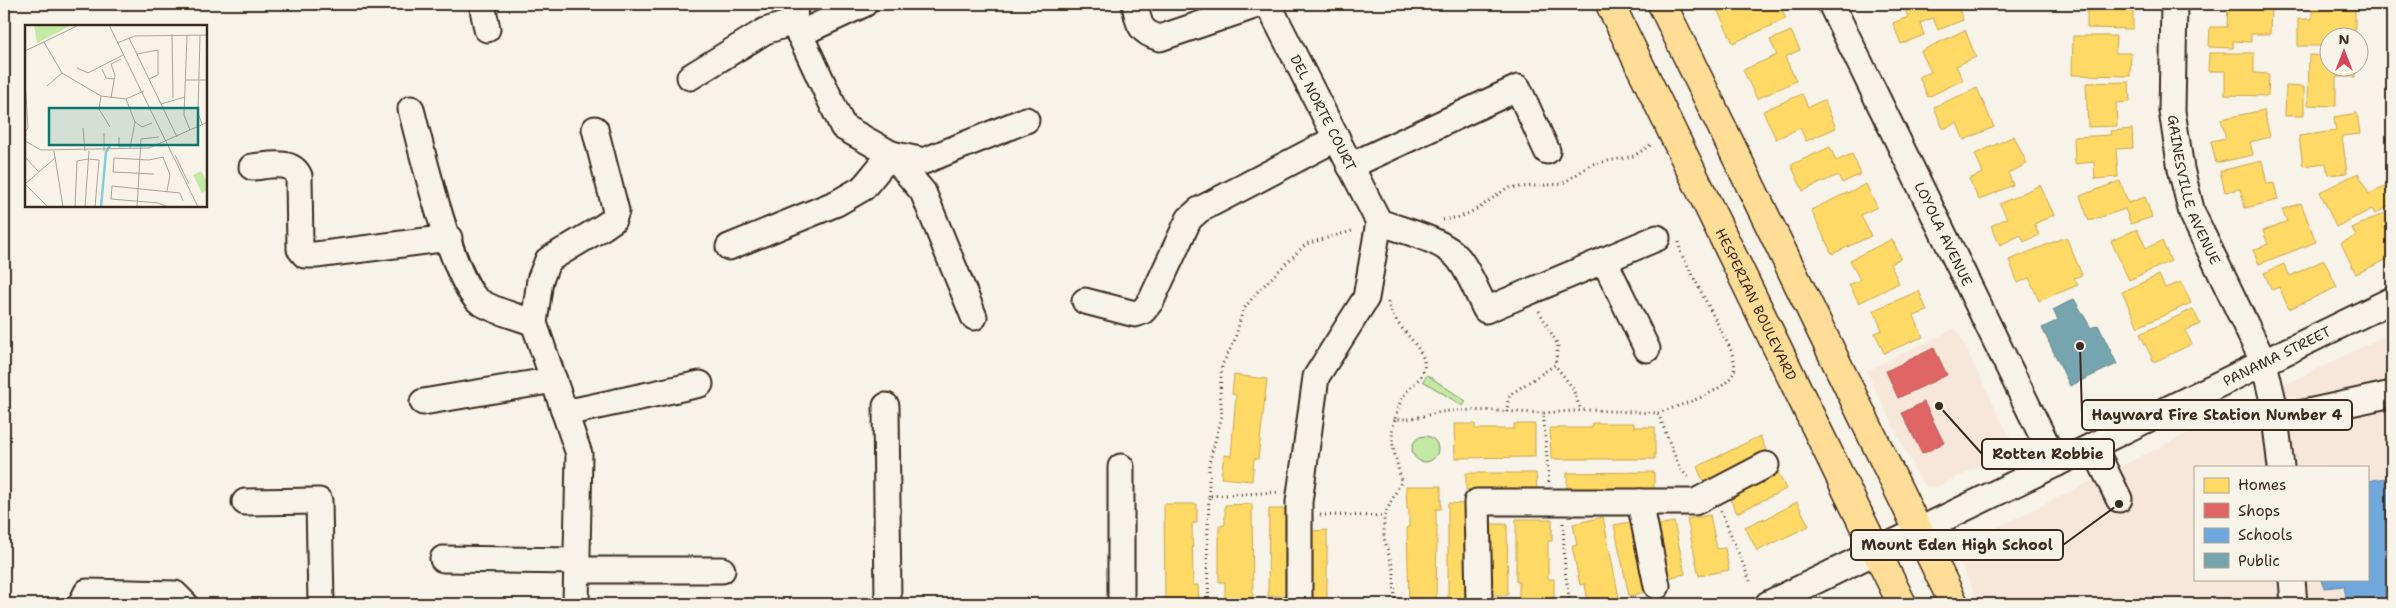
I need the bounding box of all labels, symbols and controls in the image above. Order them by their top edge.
inset map [25,25,208,208]
north arrow [2318,28,2368,78]
text: N [2338,30,2350,48]
street label: DEL NORTE COURT [1286,52,1361,174]
street label: GAINESVILLE AVENUE [2164,114,2224,268]
street label: LOYOLA AVENUE [1910,179,1977,289]
street label: HESPERIAN BOULEVARD [1711,225,1801,383]
street label: PANAMA STREET [2220,322,2334,390]
callout: Hayward Fire Station Number 4 [2082,400,2352,430]
text: Hayward Fire Station Number 4 [2092,405,2343,425]
callout: Rotten Robbie [1982,439,2114,469]
text: Rotten Robbie [1992,444,2104,464]
legend [2194,466,2368,580]
text: Homes [2238,475,2286,495]
text: Shops [2238,501,2280,521]
text: Schools [2238,525,2293,545]
callout: Mount Eden High School [1851,530,2063,560]
text: Mount Eden High School [1861,535,2053,555]
text: Public [2238,551,2280,571]

